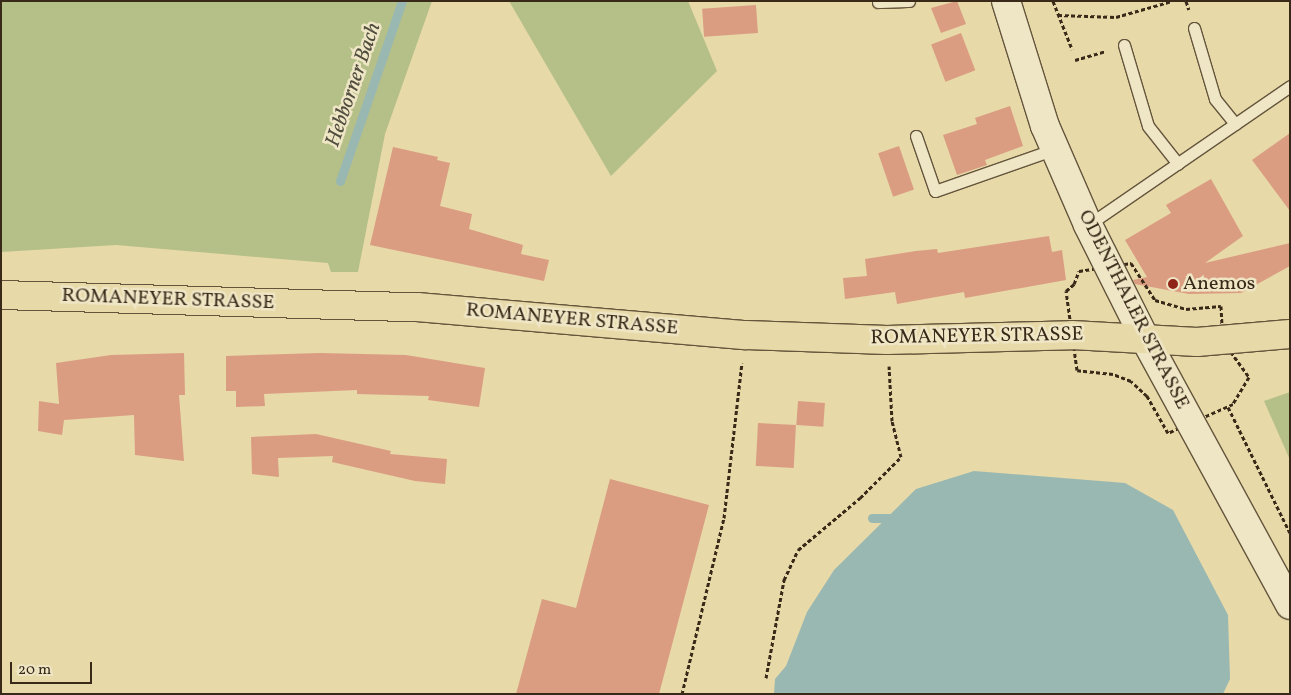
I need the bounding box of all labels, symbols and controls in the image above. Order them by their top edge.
water label: Hebborner Bach [321,20,387,150]
street label: ODENTHALER STRASSE [1072,206,1194,414]
place label: Anemos [1183,272,1255,296]
marker: Anemos [1167,278,1179,290]
street label: ROMANEYER STRASSE [61,284,275,316]
street label: ROMANEYER STRASSE [465,299,679,341]
street label: ROMANEYER STRASSE [870,323,1084,351]
scale bar [12,652,95,684]
text: 20 m [18,660,51,681]

